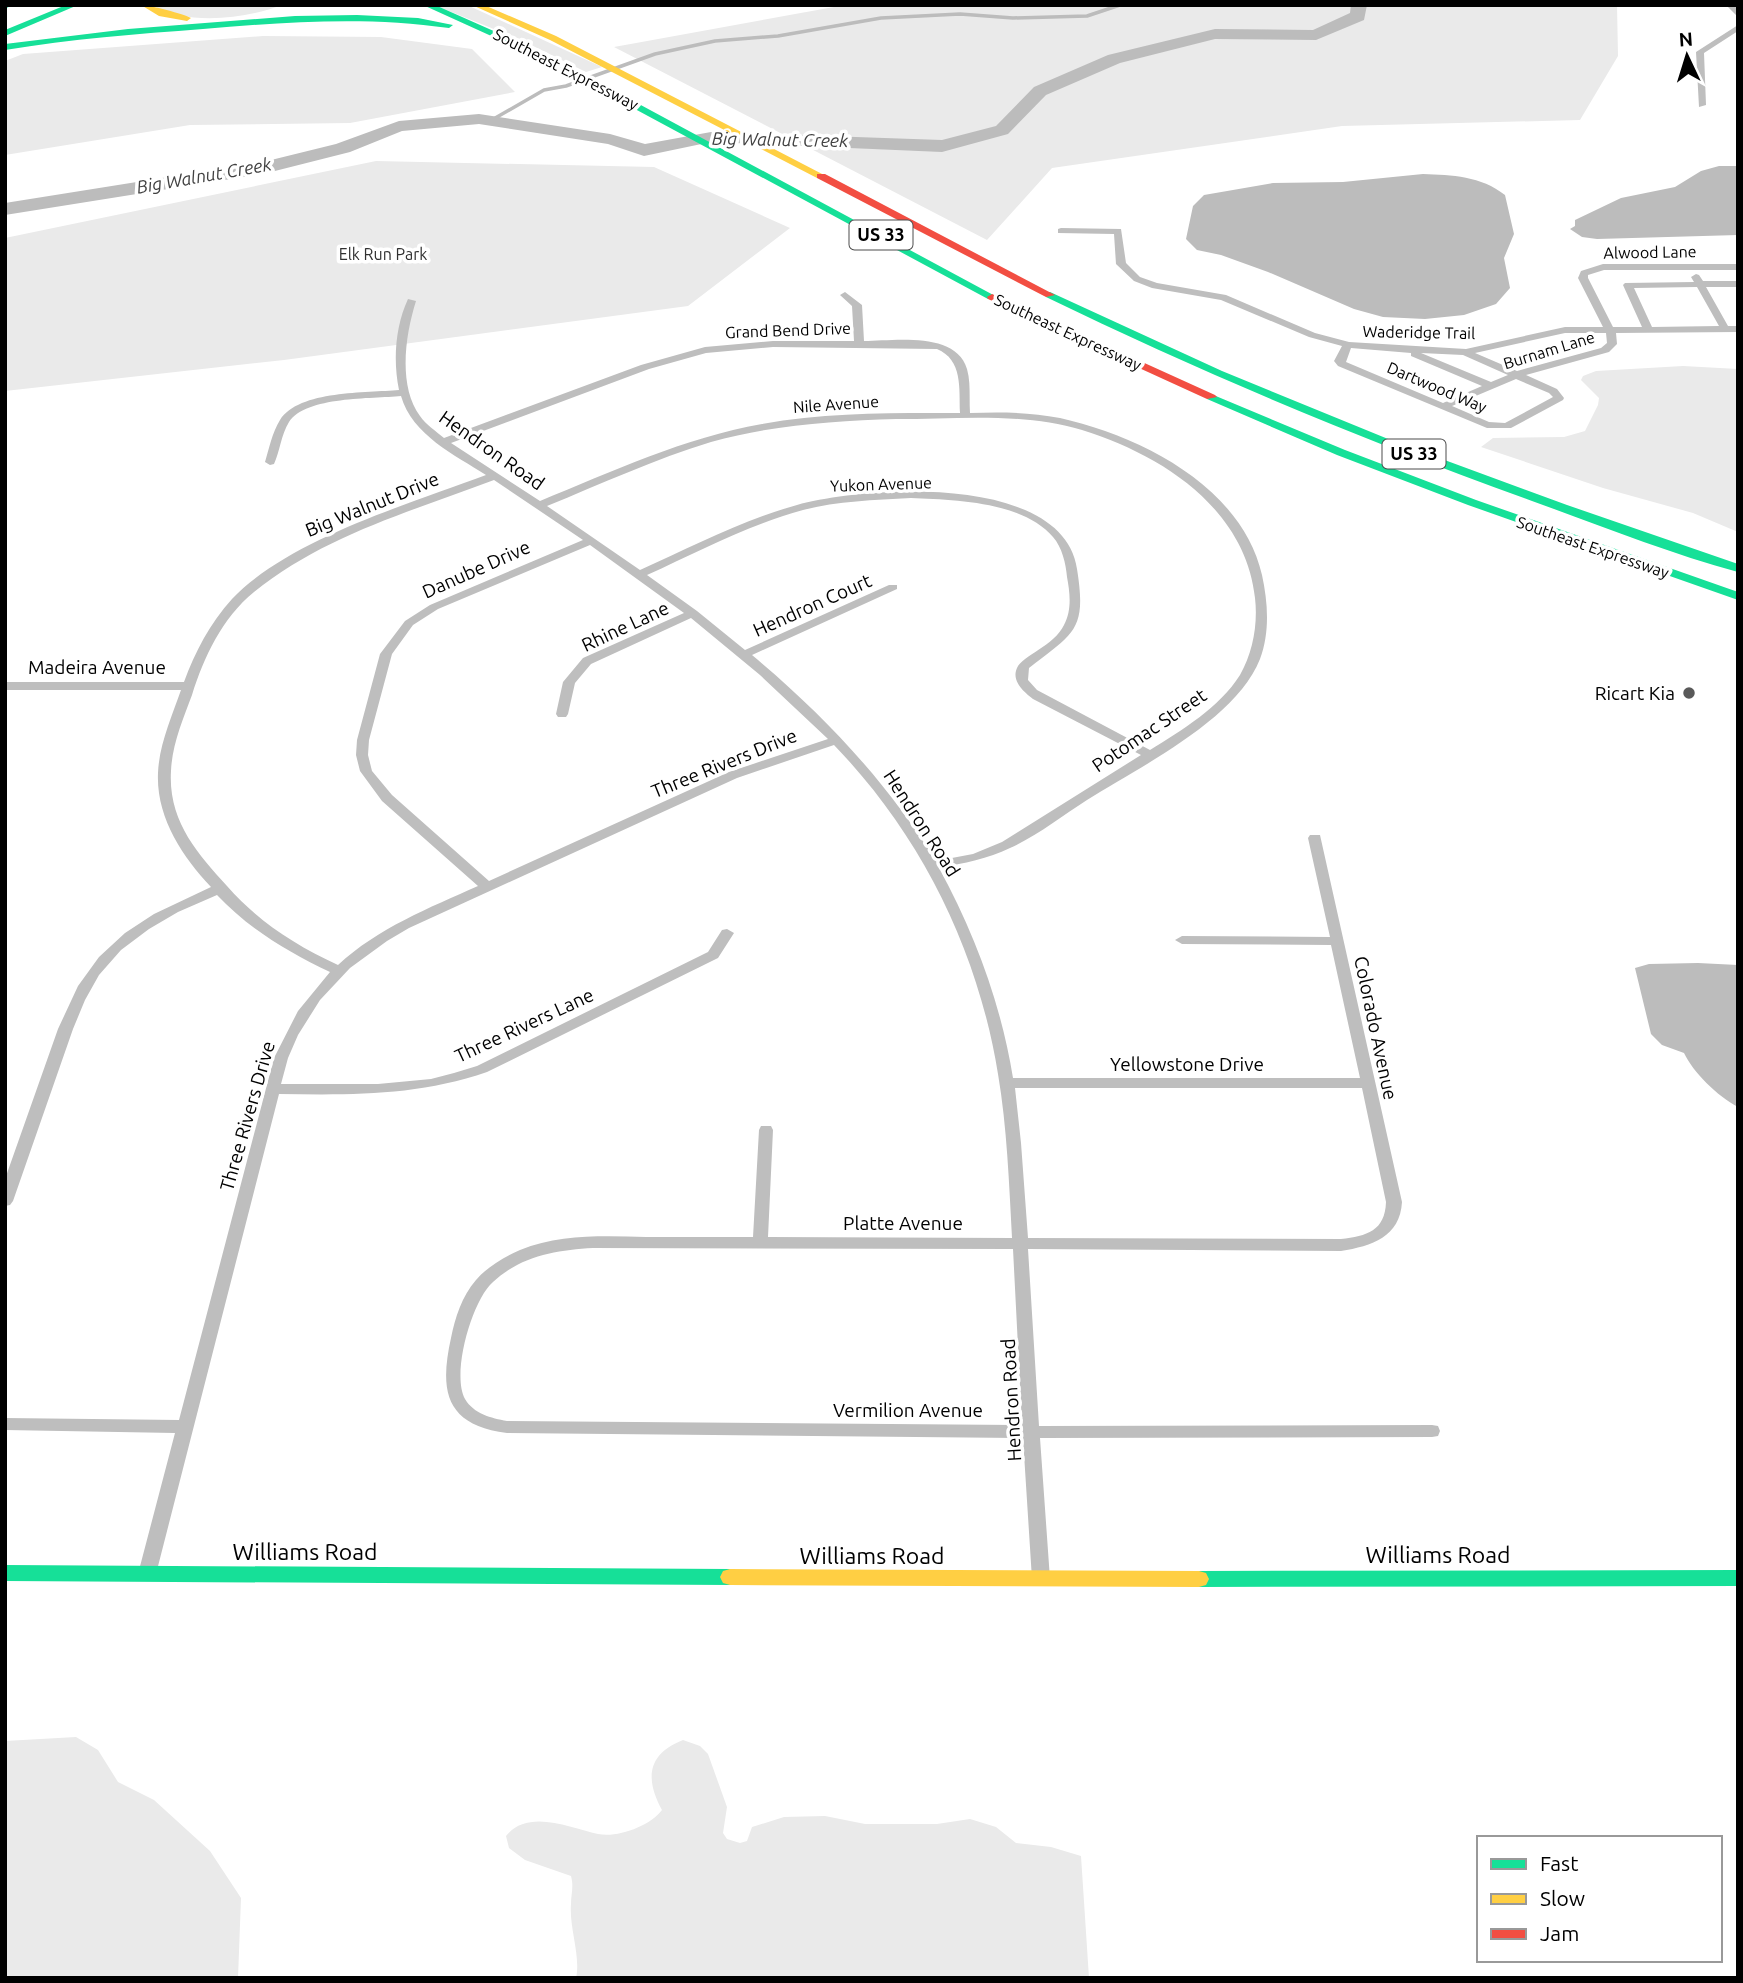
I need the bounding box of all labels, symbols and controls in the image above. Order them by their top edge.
north arrow [1652,21,1722,91]
street label: Southeast Expressway [491,25,642,113]
text: N [1678,28,1694,51]
water label: Big Walnut Creek [712,128,849,150]
water label: Big Walnut Creek [135,153,274,197]
road number: US 33 [850,220,912,249]
street label: Alwood Lane [1603,242,1697,262]
park label: Elk Run Park [339,245,427,263]
street label: Southeast Expressway [992,290,1145,374]
street label: Grand Bend Drive [725,319,851,341]
street label: Waderidge Trail [1363,322,1475,342]
street label: Burnam Lane [1501,328,1597,372]
street label: Dartwood Way [1384,358,1490,416]
street label: Nile Avenue [793,392,879,416]
street label: Hendron Road [435,406,549,494]
road number: US 33 [1382,440,1446,468]
street label: Big Walnut Drive [302,467,442,541]
street label: Yukon Avenue [830,473,932,495]
street label: Southeast Expressway [1514,512,1672,582]
street label: Danube Drive [419,535,533,603]
street label: Hendron Court [749,569,875,641]
street label: Rhine Lane [578,596,672,656]
street label: Madeira Avenue [28,656,166,678]
place label: Ricart Kia [1595,682,1675,704]
street label: Potomac Street [1088,683,1211,776]
marker: Ricart Kia [1681,685,1697,701]
street label: Three Rivers Drive [648,724,800,802]
street label: Hendron Road [879,765,965,881]
street label: Colorado Avenue [1350,954,1402,1102]
street label: Three Rivers Lane [451,983,597,1067]
street label: Three Rivers Drive [215,1039,279,1193]
street label: Yellowstone Drive [1110,1053,1264,1075]
street label: Platte Avenue [843,1212,963,1234]
street label: Hendron Road [997,1338,1025,1462]
street label: Vermilion Avenue [833,1399,983,1421]
street label: Williams Road [233,1539,377,1564]
street label: Williams Road [1366,1542,1510,1567]
street label: Williams Road [800,1543,944,1568]
legend [1477,1836,1722,1962]
text: Fast [1540,1851,1578,1875]
text: Slow [1540,1886,1585,1910]
text: Jam [1540,1921,1579,1945]

